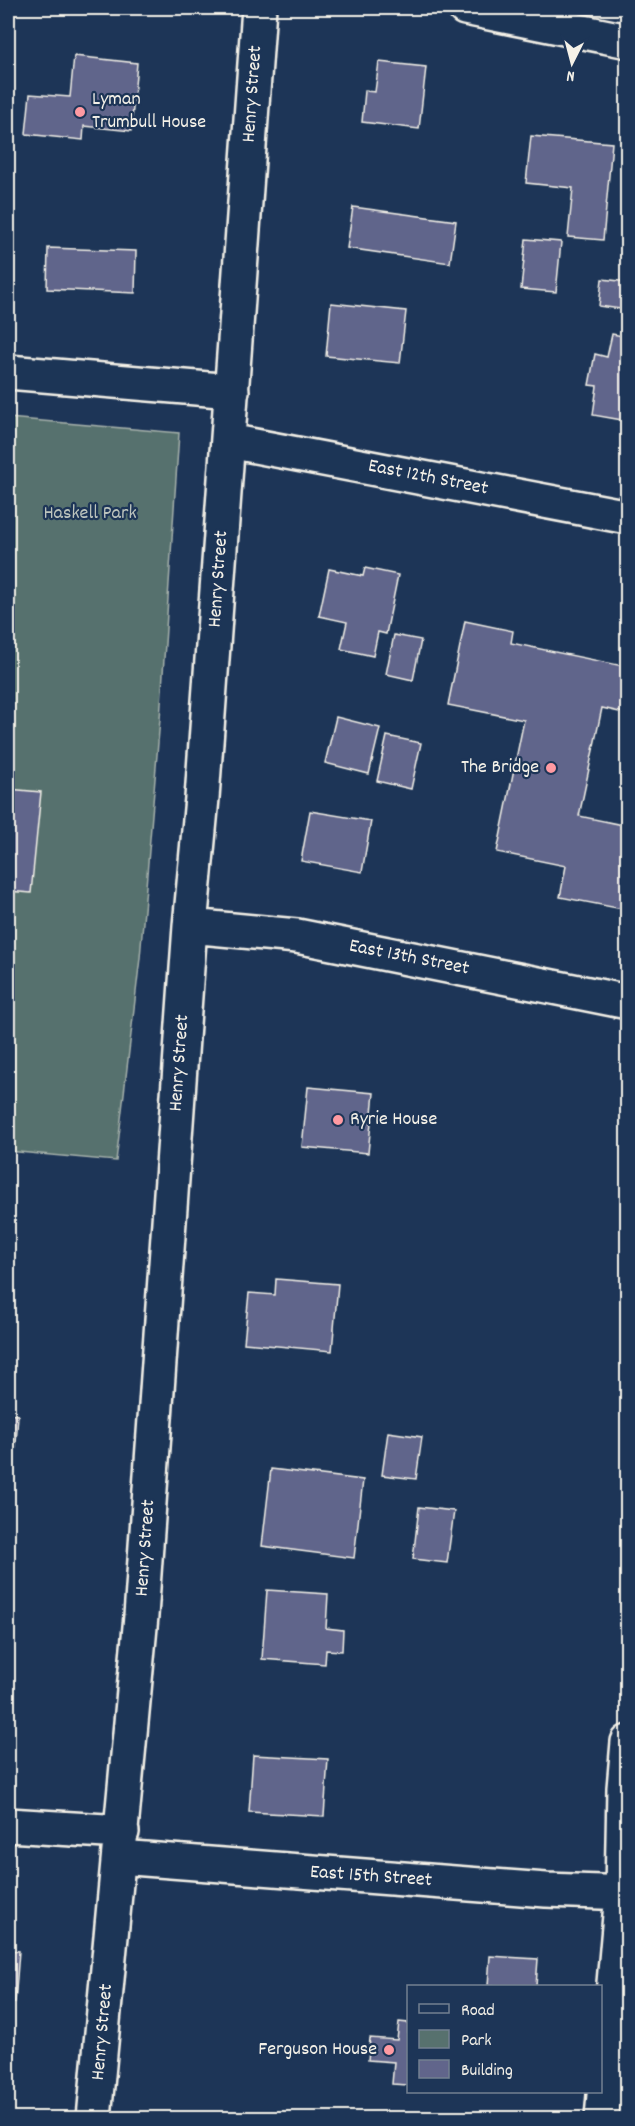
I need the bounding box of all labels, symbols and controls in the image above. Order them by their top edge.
north arrow [542,33,602,93]
street label: Henry Street [236,45,270,143]
text: N [565,64,576,87]
place label: Lyman Trumbull House [92,86,206,137]
marker: Lyman Trumbull House [73,105,87,119]
street label: East 12th Street [366,453,490,503]
park label: Haskell Park [43,500,137,528]
street label: Henry Street [202,530,236,628]
place label: The Bridge [461,754,539,782]
marker: The Bridge [544,761,558,775]
street label: East 13th Street [347,933,471,983]
street label: Henry Street [163,1014,197,1112]
place label: Ryrie House [350,1106,437,1134]
marker: Ryrie House [331,1113,345,1127]
street label: Henry Street [129,1499,163,1597]
street label: East 15th Street [309,1859,433,1895]
street label: Henry Street [85,1982,121,2082]
legend [407,1985,602,2093]
text: Road [461,1999,495,2024]
text: Park [461,2029,492,2054]
place label: Ferguson House [258,2036,377,2064]
marker: Ferguson House [382,2043,396,2057]
text: Building [461,2059,513,2084]

